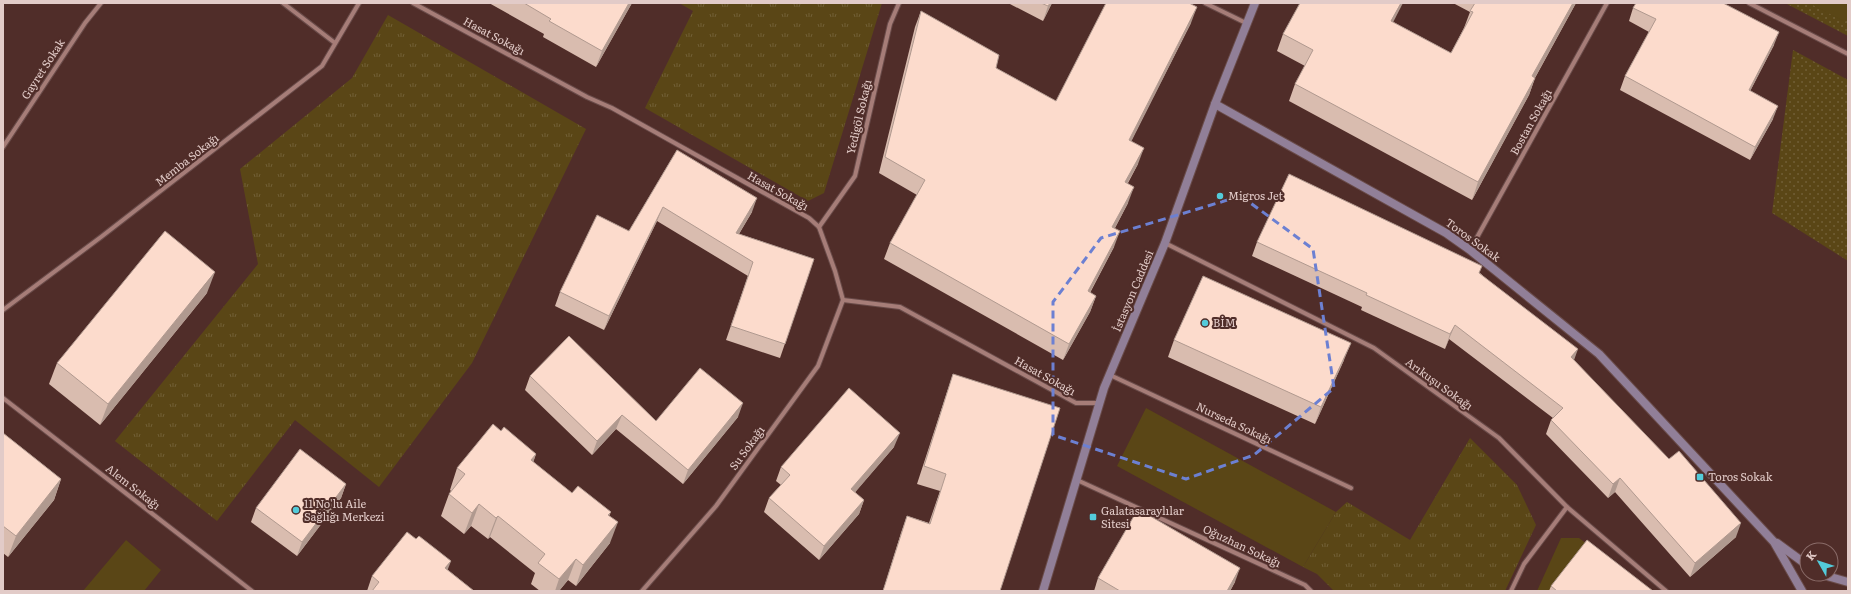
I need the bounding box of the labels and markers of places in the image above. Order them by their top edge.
place label: Migros Jet [1228,187,1284,203]
marker: Migros Jet [1215,191,1225,201]
place label: BİM [1213,314,1236,330]
marker: BİM [1200,318,1210,328]
place label: Toros Sokak [1708,468,1773,484]
marker: Toros Sokak [1695,472,1705,482]
place label: 11 No'lu Aile Sağlığı Merkezi [304,495,385,524]
place label: Galatasaraylılar Sitesi [1101,502,1185,531]
marker: 11 No'lu Aile Sağlığı Merkezi [291,505,301,515]
marker: Galatasaraylılar Sitesi [1088,512,1098,522]

